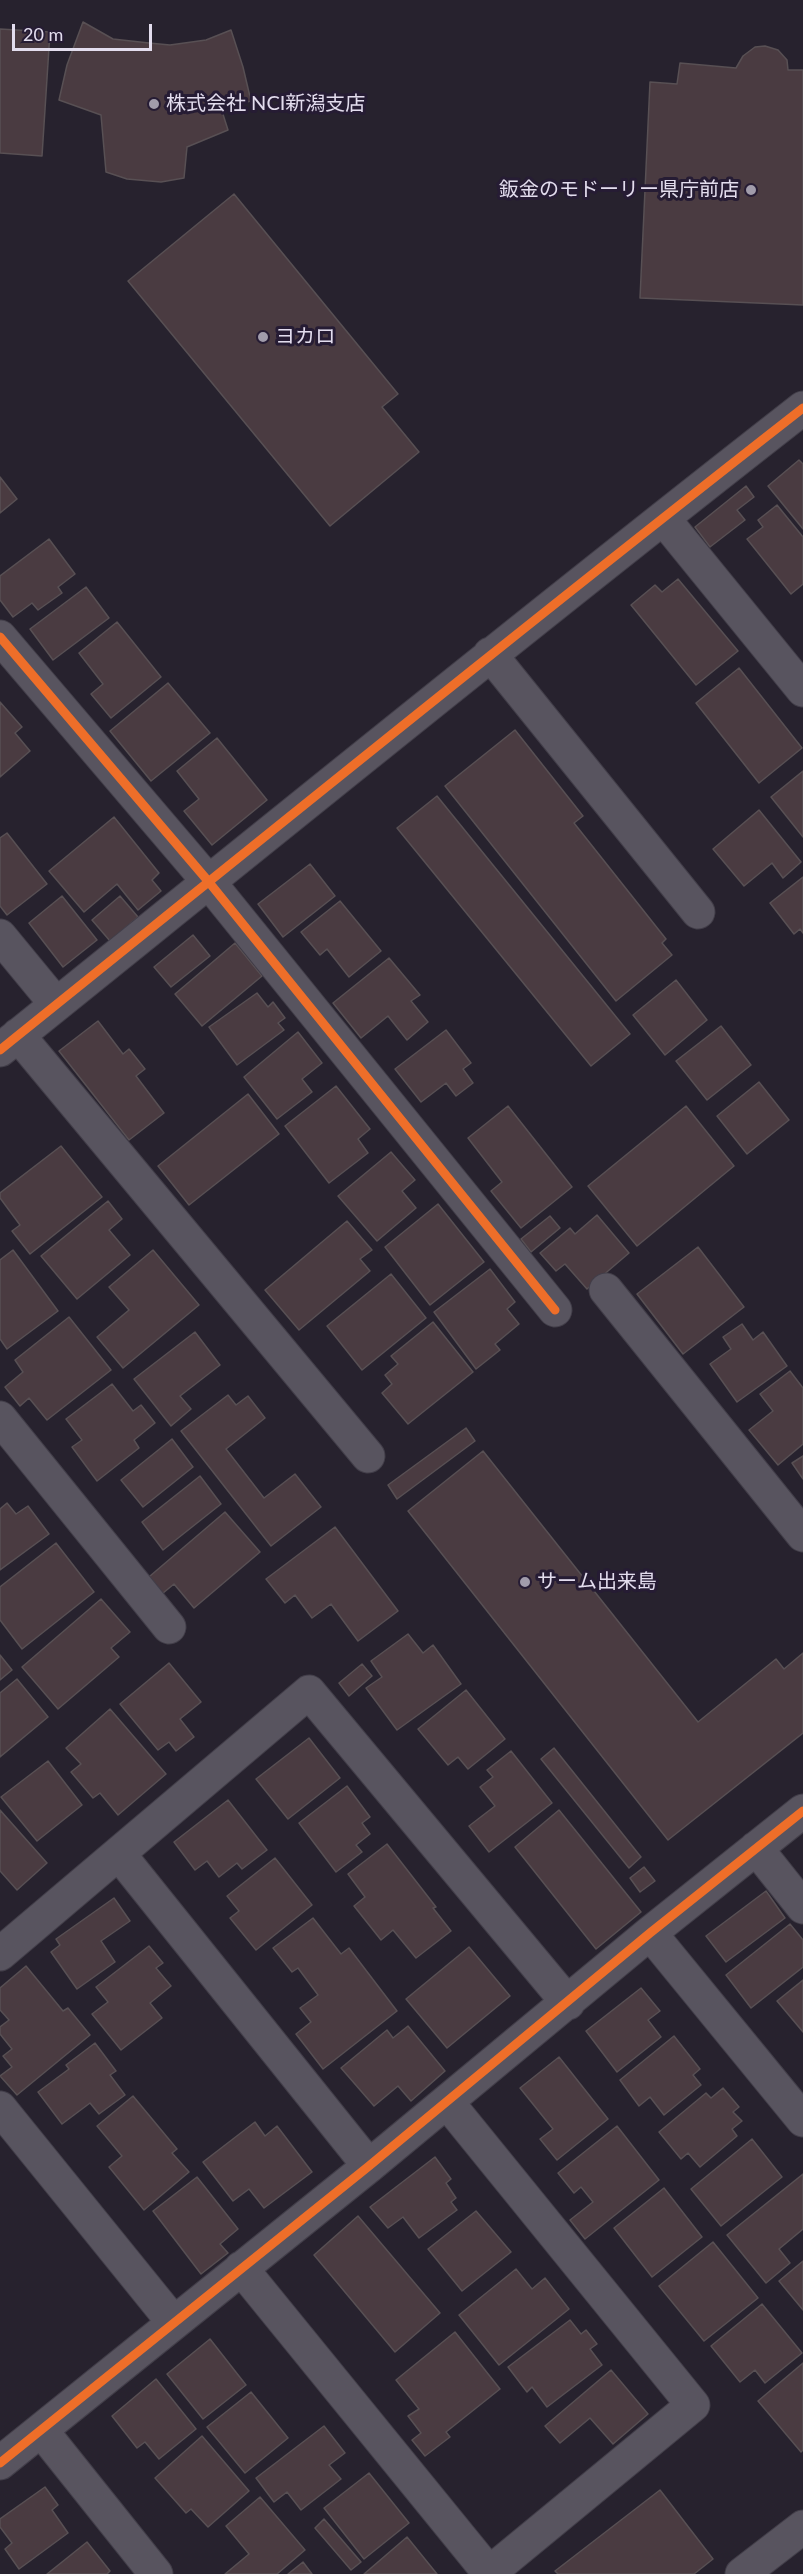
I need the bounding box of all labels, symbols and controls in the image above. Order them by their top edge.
scale bar [15,12,154,50]
text: 20 m [23,23,63,45]
place label: 株式会社 NCI新潟支店 [166,92,365,116]
marker: 株式会社 NCI新潟支店 [147,97,161,111]
place label: 鈑金のモドーリー県庁前店 [499,178,739,202]
marker: 鈑金のモドーリー県庁前店 [744,183,758,197]
place label: ヨカロ [275,325,335,349]
marker: ヨカロ [256,330,270,344]
place label: サーム出来島 [537,1570,657,1594]
marker: サーム出来島 [518,1575,532,1589]

